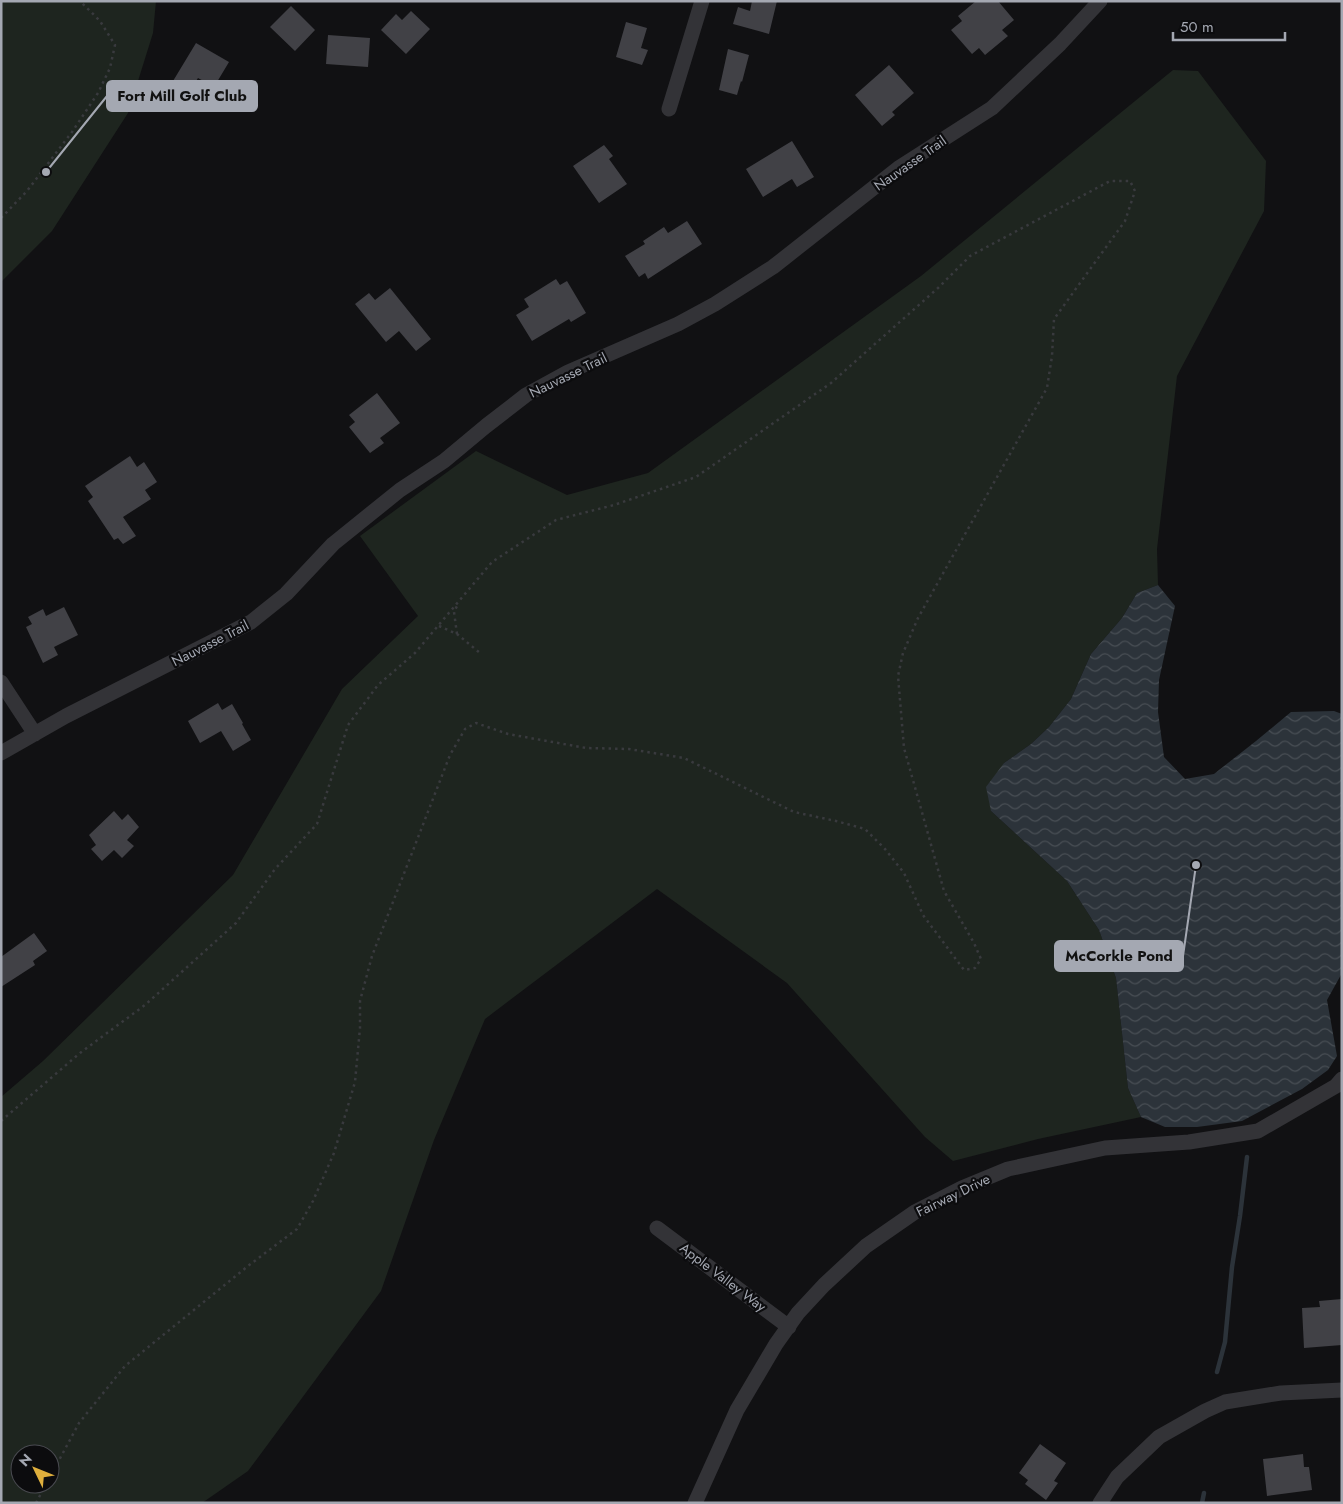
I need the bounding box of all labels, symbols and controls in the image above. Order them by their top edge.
scale bar [1173,10,1286,42]
text: 50 m [1180,16,1214,38]
callout: Fort Mill Golf Club [107,81,257,111]
text: Fort Mill Golf Club [117,85,247,107]
street label: Nauvasse Trail [870,131,950,195]
street label: Nauvasse Trail [526,348,610,402]
street label: Nauvasse Trail [168,615,252,671]
callout: McCorkle Pond [1055,941,1183,971]
text: McCorkle Pond [1065,945,1173,967]
street label: Fairway Drive [913,1169,993,1221]
street label: Apple Valley Way [676,1238,771,1317]
north arrow [10,1444,60,1494]
text: N [14,1449,37,1471]

